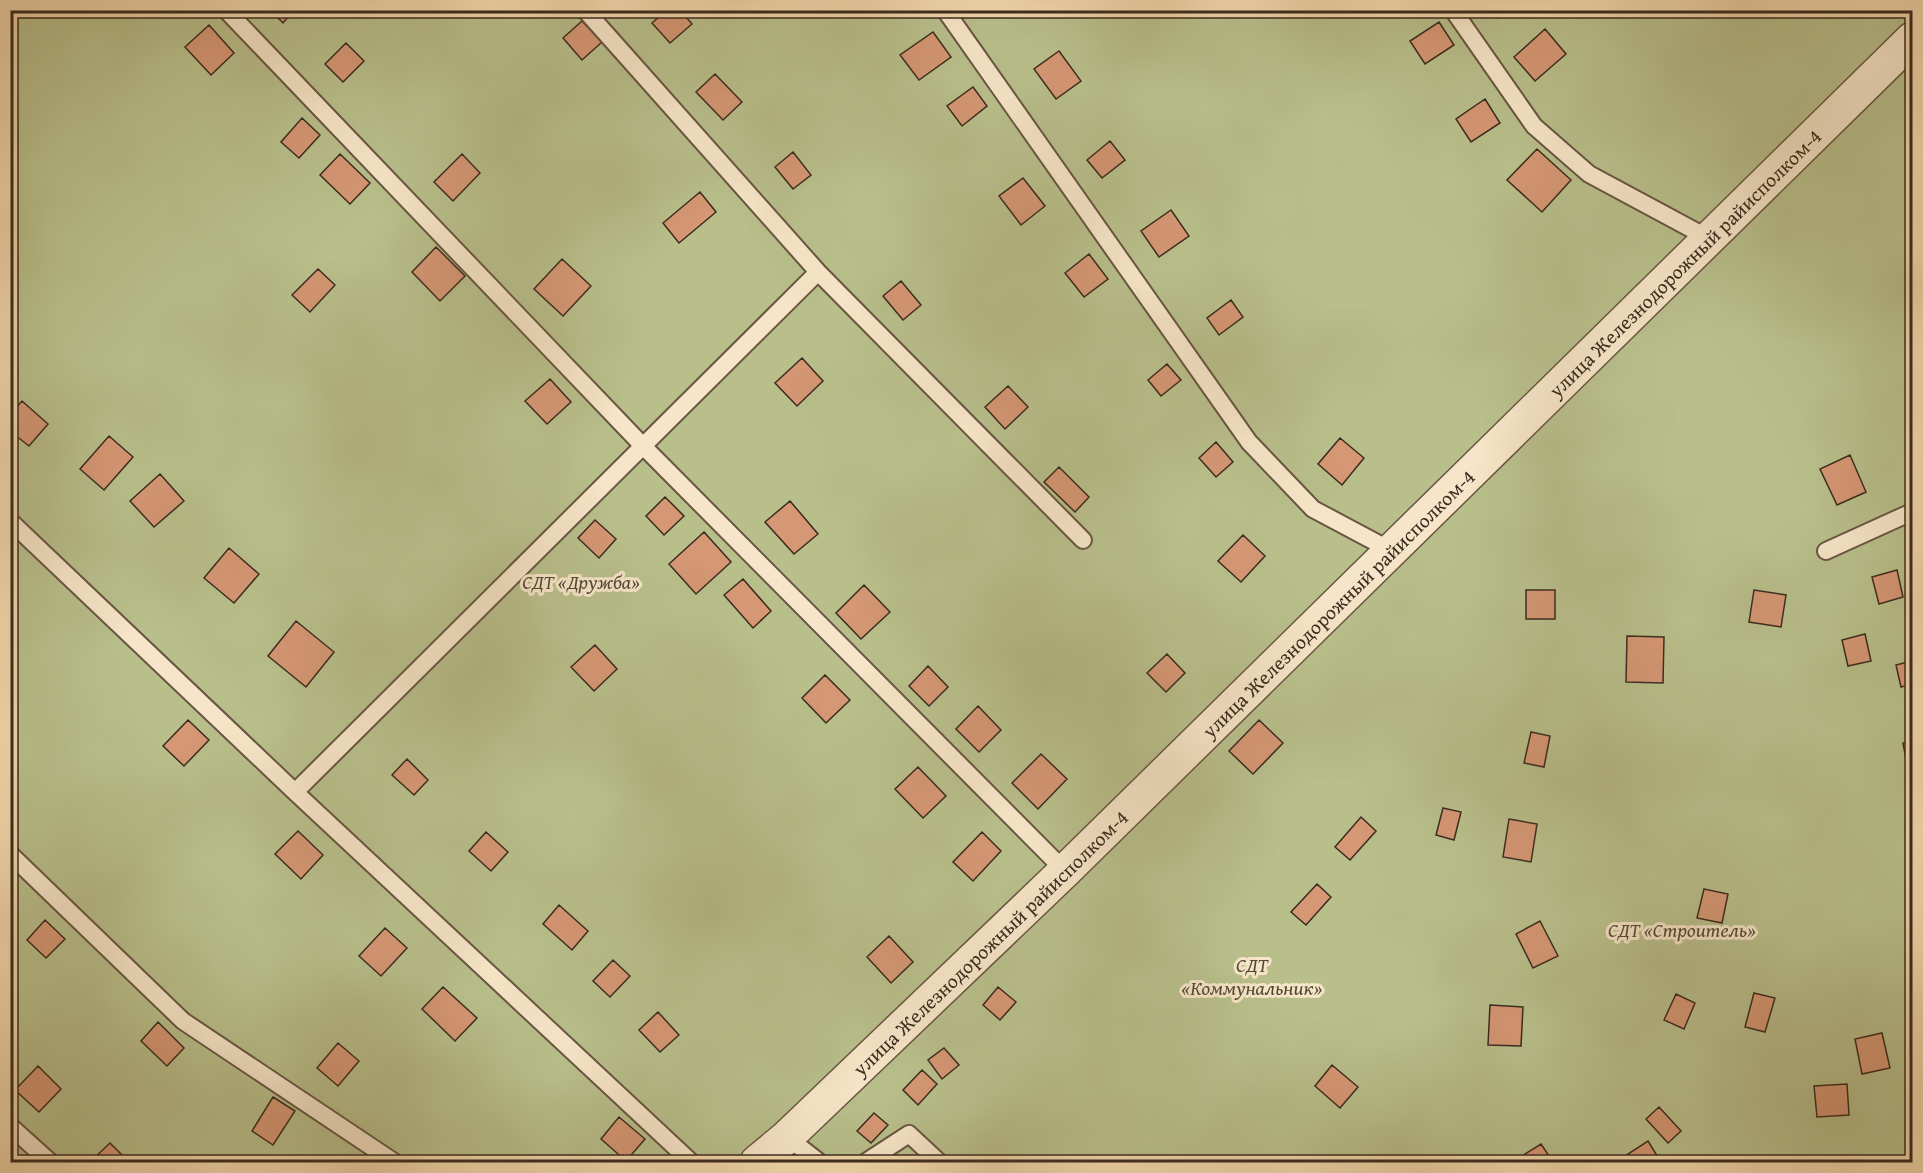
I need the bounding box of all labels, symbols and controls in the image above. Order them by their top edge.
street label: улица Железнодорожный райисполком-4 [1541,122,1827,404]
street label: улица Железнодорожный райисполком-4 [1194,462,1481,745]
park label: СДТ «Дружба» [522,567,640,596]
street label: улица Железнодорожный райисполком-4 [845,803,1134,1083]
park label: СДТ «Строитель» [1608,915,1756,944]
park label: СДТ «Коммунальник» [1181,950,1323,1002]

